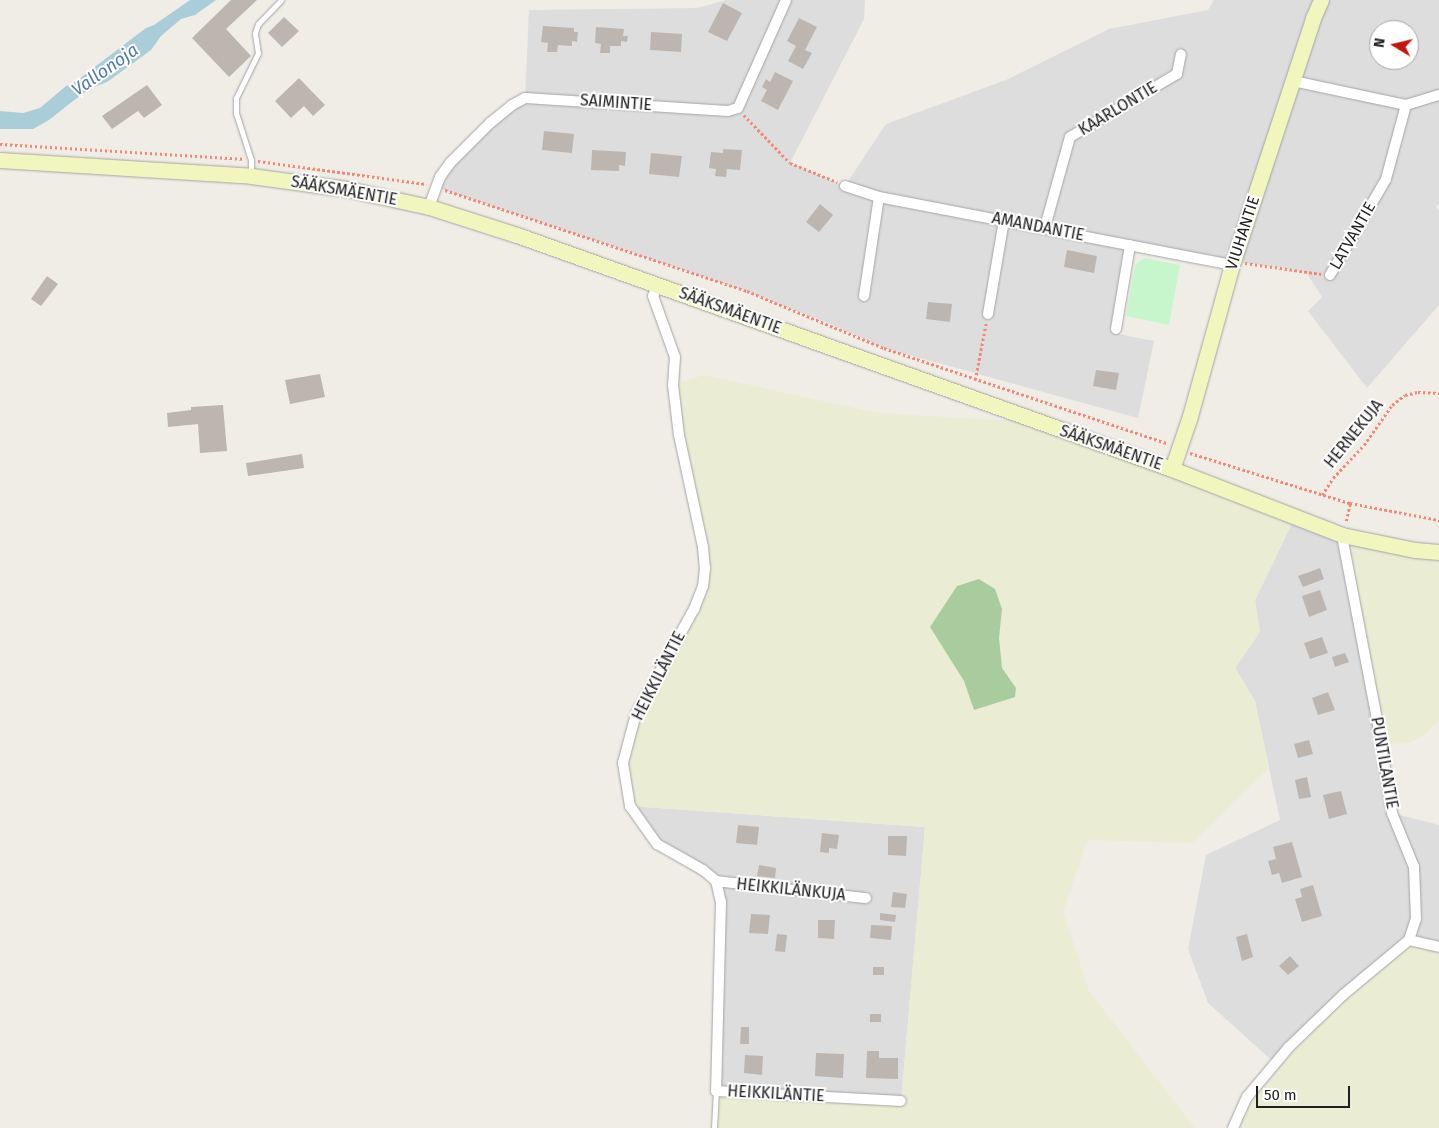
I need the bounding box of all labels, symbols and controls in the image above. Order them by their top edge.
north arrow [1369,20,1419,70]
text: N [1371,37,1389,49]
water label: Vallonoja [67,39,143,101]
street label: KAARLONTIE [1075,78,1161,140]
street label: SAIMINTIE [579,91,653,115]
street label: SÄÄKSMÄENTIE [289,172,399,210]
street label: VIUHANTIE [1222,194,1264,272]
street label: LATVANTIE [1326,199,1380,273]
street label: AMANDANTIE [990,209,1086,245]
street label: SÄÄKSMÄENTIE [676,284,784,338]
street label: HERNEKUJA [1321,396,1387,472]
street label: SÄÄKSMÄENTIE [1057,421,1165,475]
street label: HEIKKILÄNTIE [628,628,690,724]
street label: PUNTILANTIE [1366,715,1402,811]
street label: HEIKKILÄNKUJA [735,875,847,905]
scale bar [1259,1076,1353,1108]
street label: HEIKKILÄNTIE [727,1082,825,1106]
text: 50 m [1264,1086,1297,1104]

